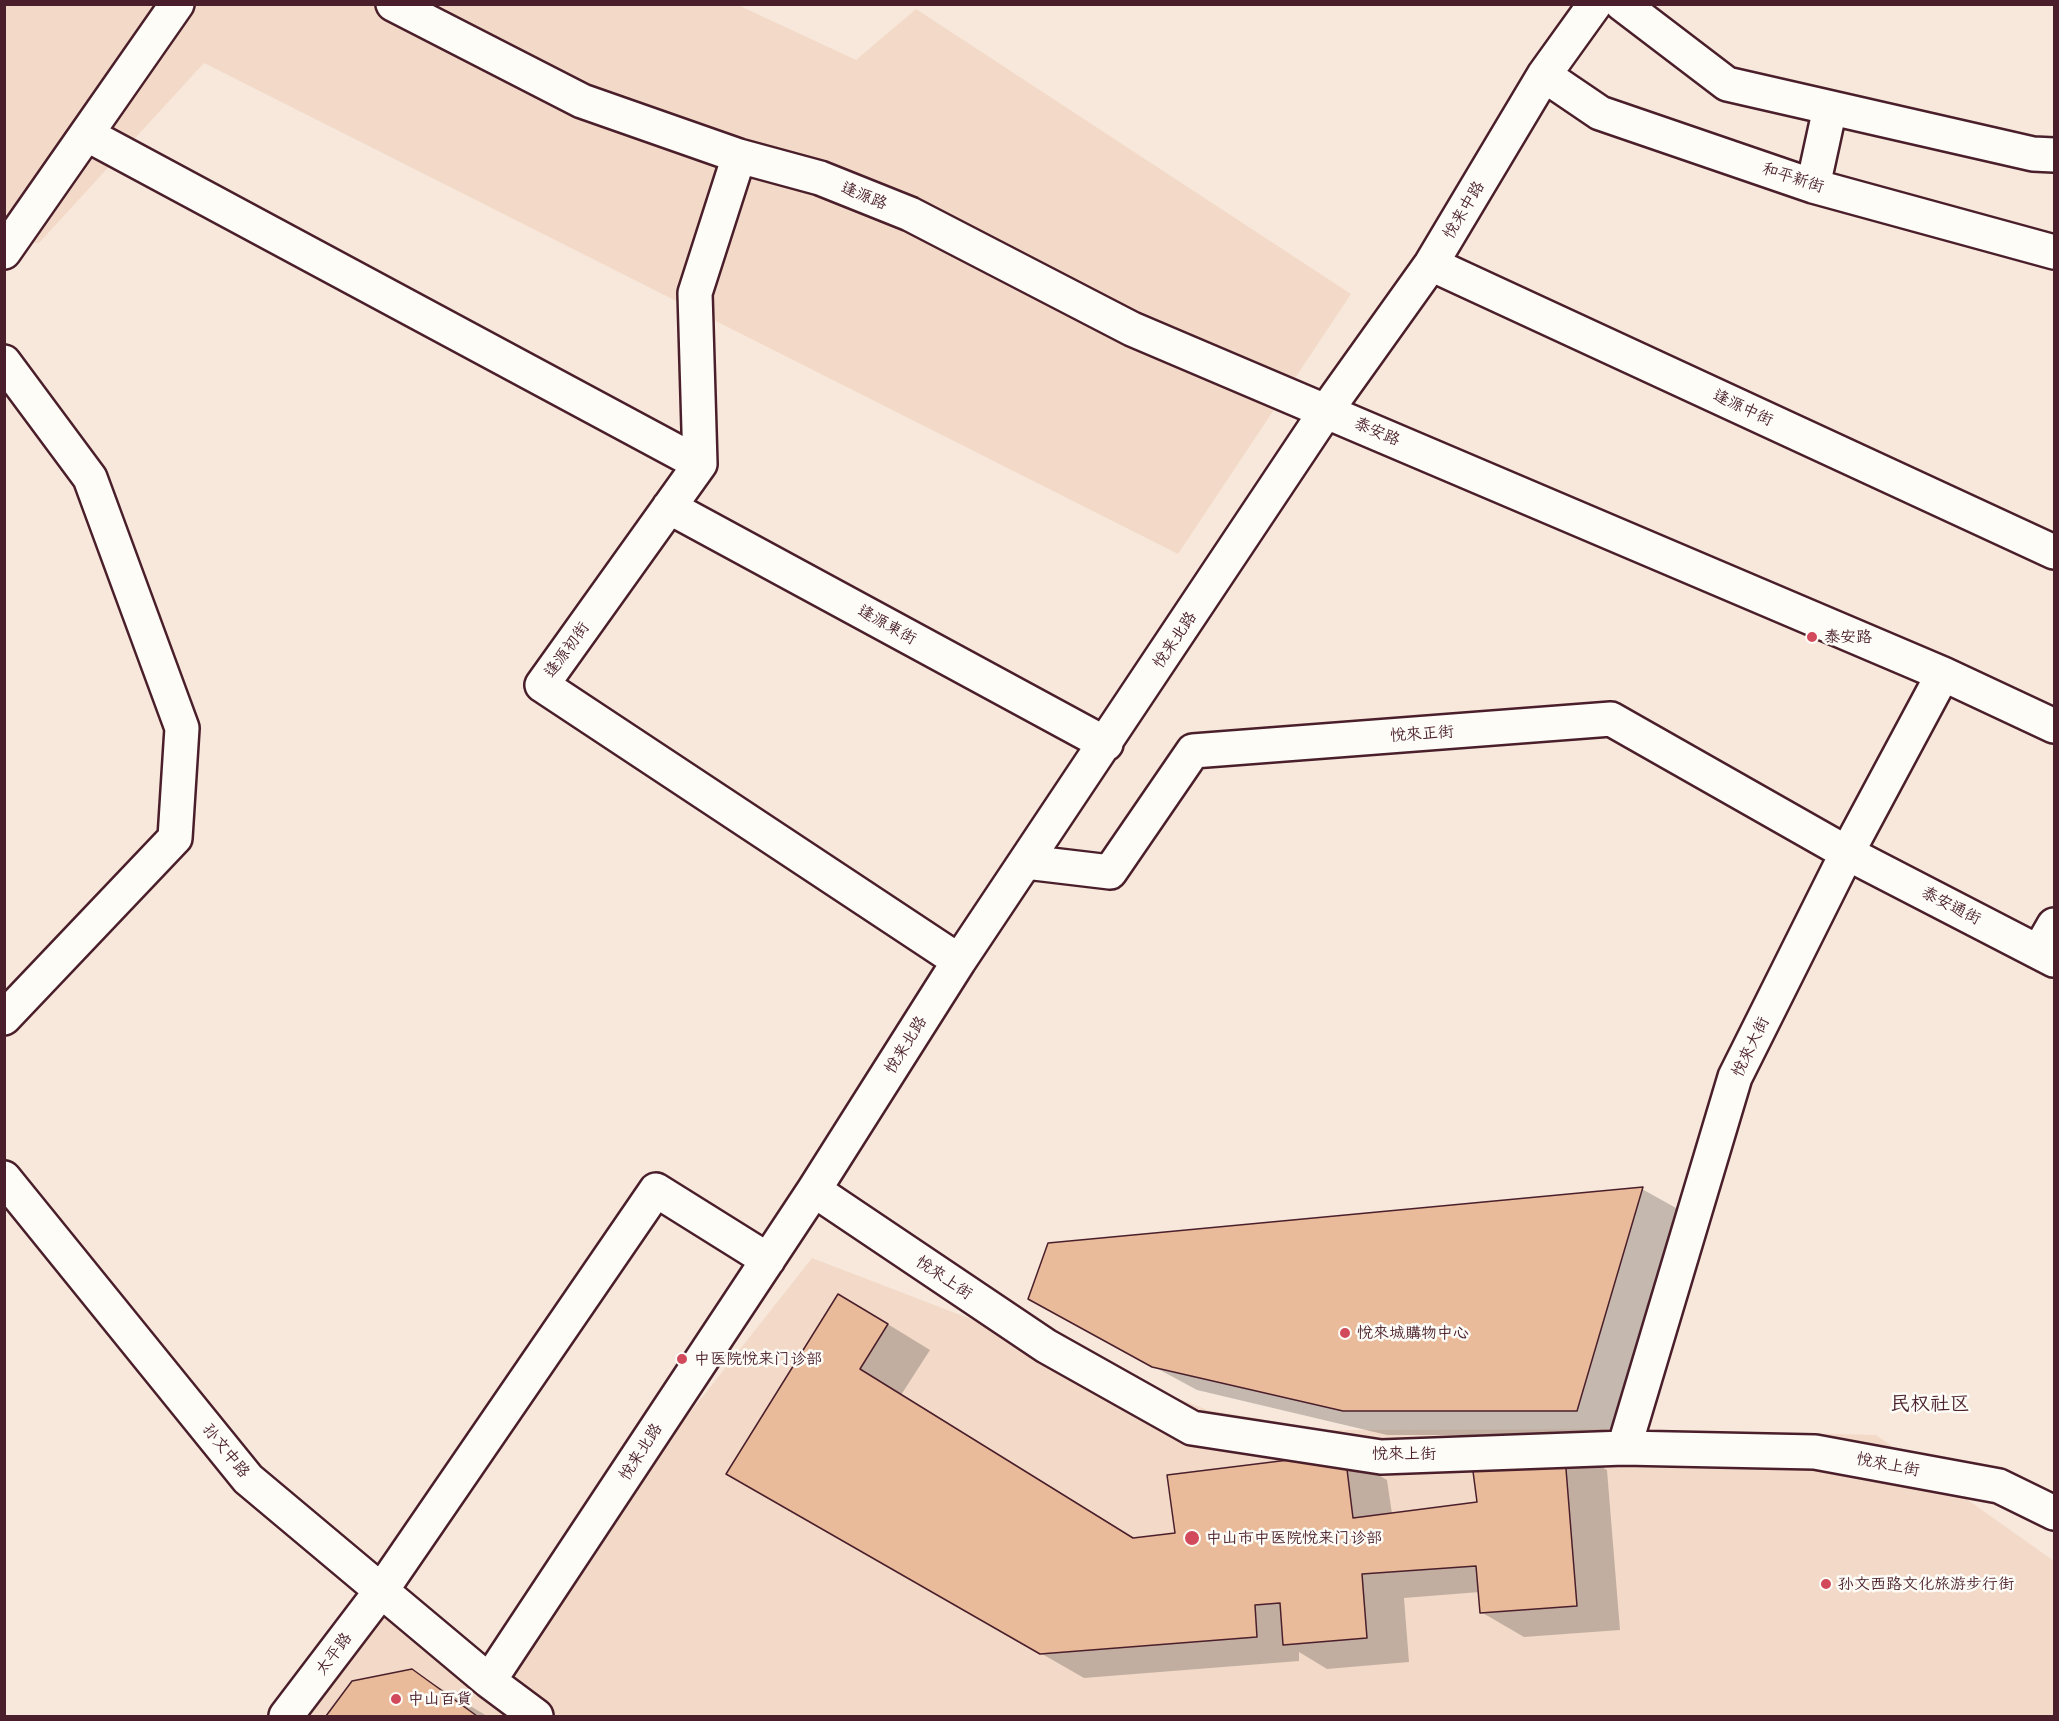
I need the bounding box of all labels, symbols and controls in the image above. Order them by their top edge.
street label: 和平新街 [1760,159,1826,197]
street label: 逢源路 [838,178,890,214]
street label: 悦来中路 [1439,178,1489,242]
street label: 逢源中街 [1710,386,1776,430]
street label: 泰安路 [1351,414,1403,450]
street label: 逢源東街 [854,601,920,649]
street label: 悦来北路 [1149,608,1201,672]
street label: 逢源初街 [540,618,594,682]
place label: 泰安路 [1824,627,1872,647]
marker: 泰安路 [1805,630,1819,644]
street label: 悅來正街 [1389,722,1455,746]
street label: 泰安通街 [1918,883,1984,929]
street label: 悦来北路 [881,1013,931,1077]
street label: 悅來大街 [1728,1014,1774,1080]
street label: 悅來上街 [912,1252,976,1304]
place label: 悅來城購物中心 [1357,1323,1469,1343]
marker: 悅來城購物中心 [1338,1326,1352,1340]
place label: 中医院悦来门诊部 [694,1349,822,1369]
marker: 中医院悦来门诊部 [675,1352,689,1366]
district label: 民权社区 [1890,1392,1970,1416]
street label: 孙文中路 [198,1420,254,1482]
street label: 悦来北路 [616,1420,666,1484]
street label: 悅來上街 [1372,1444,1436,1464]
street label: 悅來上街 [1855,1449,1921,1481]
place label: 中山市中医院悦来门诊部 [1206,1528,1382,1548]
marker: 中山市中医院悦来门诊部 [1183,1529,1201,1547]
place label: 孙文西路文化旅游步行街 [1838,1574,2014,1594]
marker: 孙文西路文化旅游步行街 [1819,1577,1833,1591]
street label: 太平路 [312,1629,356,1679]
place label: 中山百貨 [408,1689,472,1709]
marker: 中山百貨 [389,1692,403,1706]

